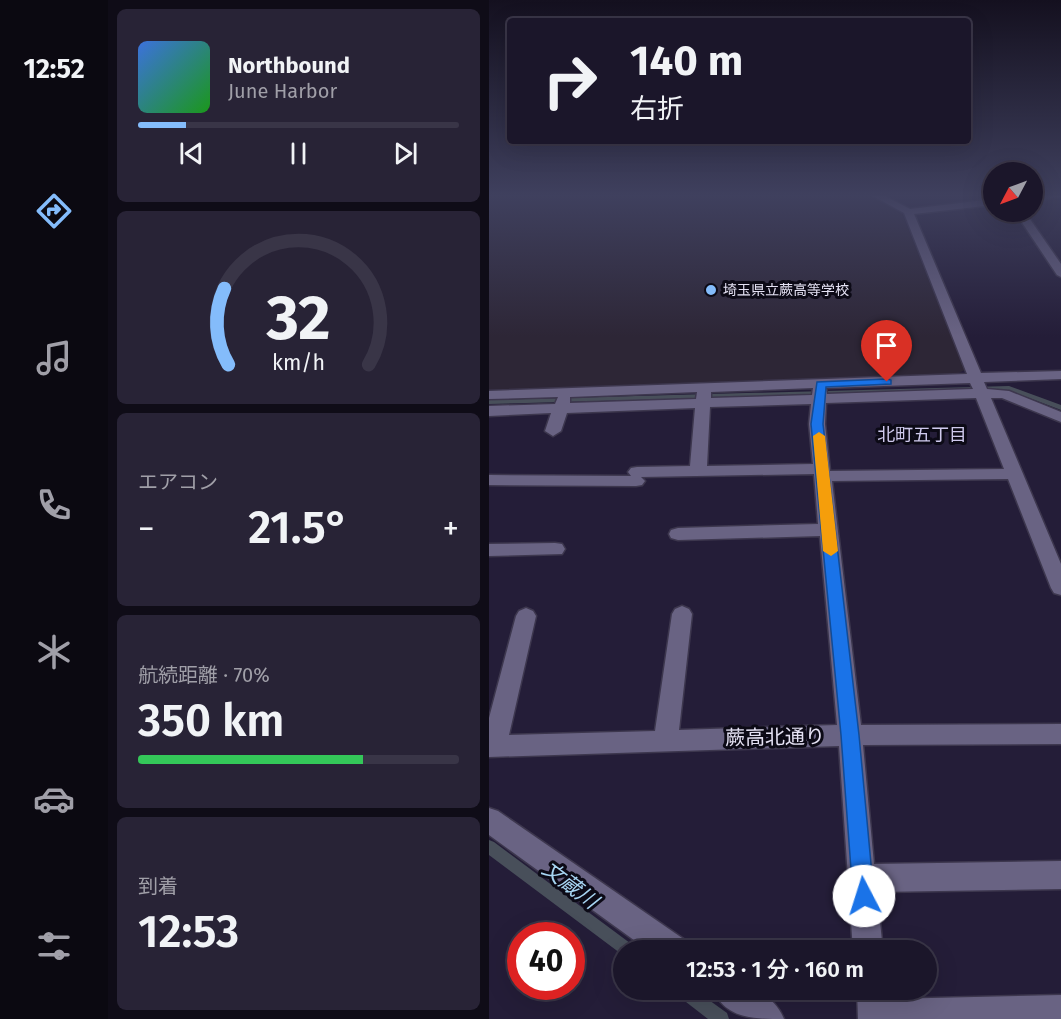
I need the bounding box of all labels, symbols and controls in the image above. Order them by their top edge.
text: 140 m [630,36,743,86]
icon: right [531,42,609,120]
text: Northbound [228,52,350,79]
text: 12:52 [23,53,85,85]
text: June Harbor [228,79,337,103]
text: 右折 [630,93,684,125]
icon: previous [175,137,208,170]
icon: pause [282,137,315,170]
icon: next [389,137,422,170]
north arrow [983,162,1043,222]
map controls [983,162,1043,222]
icon: directions [33,190,75,232]
text: 32 [265,281,331,356]
place label: 埼玉県立蕨高等学校 [723,282,849,299]
marker: 埼玉県立蕨高等学校 [704,283,718,297]
pin [861,320,912,382]
icon: arrive [870,329,903,362]
icon: music [33,337,75,379]
text: km/h [272,350,325,376]
district label: 北町五丁目 [877,424,967,446]
text: エアコン [138,470,218,494]
icon: phone [33,484,75,526]
text: 21.5° [248,501,349,555]
text: − [138,509,155,549]
text: + [443,509,459,549]
icon: climate [33,631,75,673]
text: 航続距離 · 70% [138,663,270,687]
text: 350 km [138,694,284,748]
street label: 蕨高北通り [725,724,825,750]
icon: car [33,778,75,820]
water label: 文蔵川 [537,856,605,916]
position arrow [832,864,896,928]
text: 到着 [138,874,178,898]
text: 12:53 [138,905,239,959]
speed limit sign: 40 [507,922,585,1000]
icon: filters [33,925,75,967]
text: 12:53 · 1 分 · 160 m [686,956,864,983]

